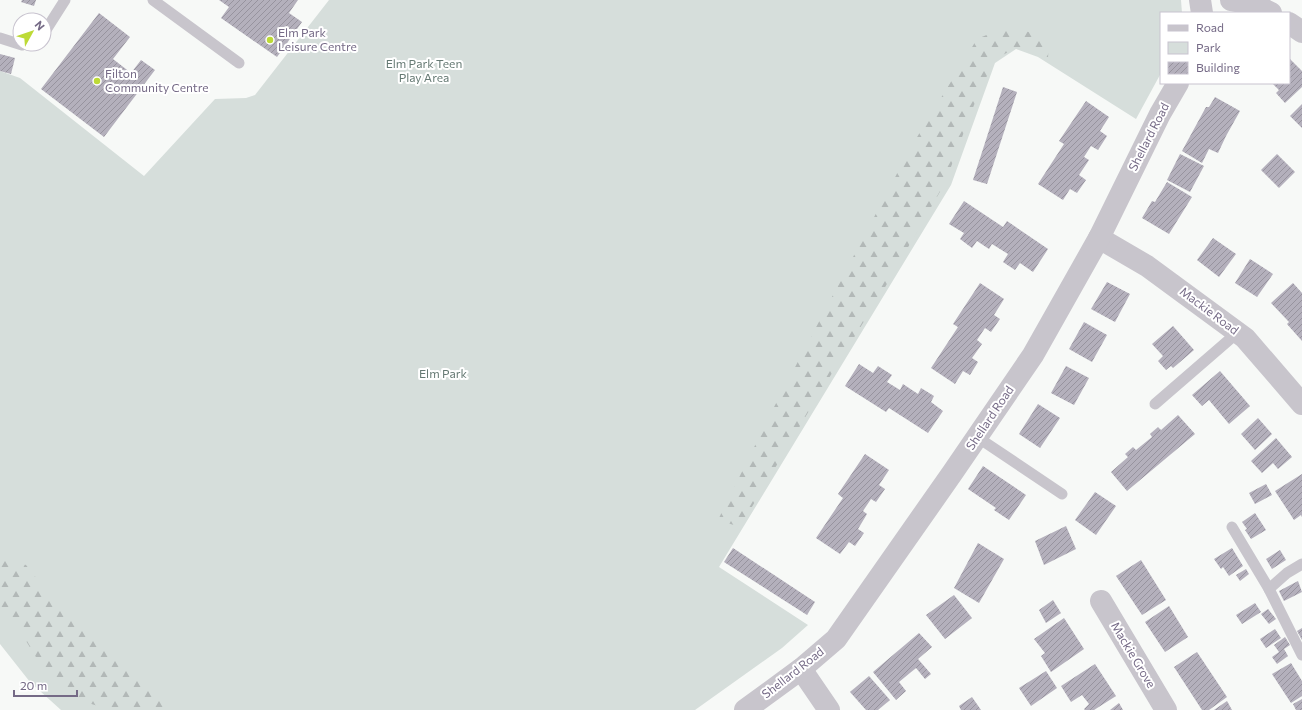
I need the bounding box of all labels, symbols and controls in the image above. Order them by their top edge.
north arrow [12,12,52,52]
legend [1160,12,1290,84]
text: N [32,18,48,33]
text: Road [1196,20,1224,34]
place label: Elm Park Leisure Centre [278,25,357,53]
marker: Elm Park Leisure Centre [265,35,275,45]
text: Park [1196,40,1222,54]
park label: Elm Park Teen Play Area [386,56,462,84]
text: Building [1196,60,1240,74]
place label: Filton Community Centre [105,66,209,94]
marker: Filton Community Centre [92,76,102,86]
street label: Shellard Road [1125,100,1171,173]
street label: Mackie Road [1178,284,1242,337]
park label: Elm Park [419,366,468,380]
street label: Shellard Road [963,383,1016,452]
street label: Mackie Grove [1109,619,1159,690]
street label: Shellard Road [759,644,826,701]
scale bar [14,672,77,698]
text: 20 m [20,678,47,692]

